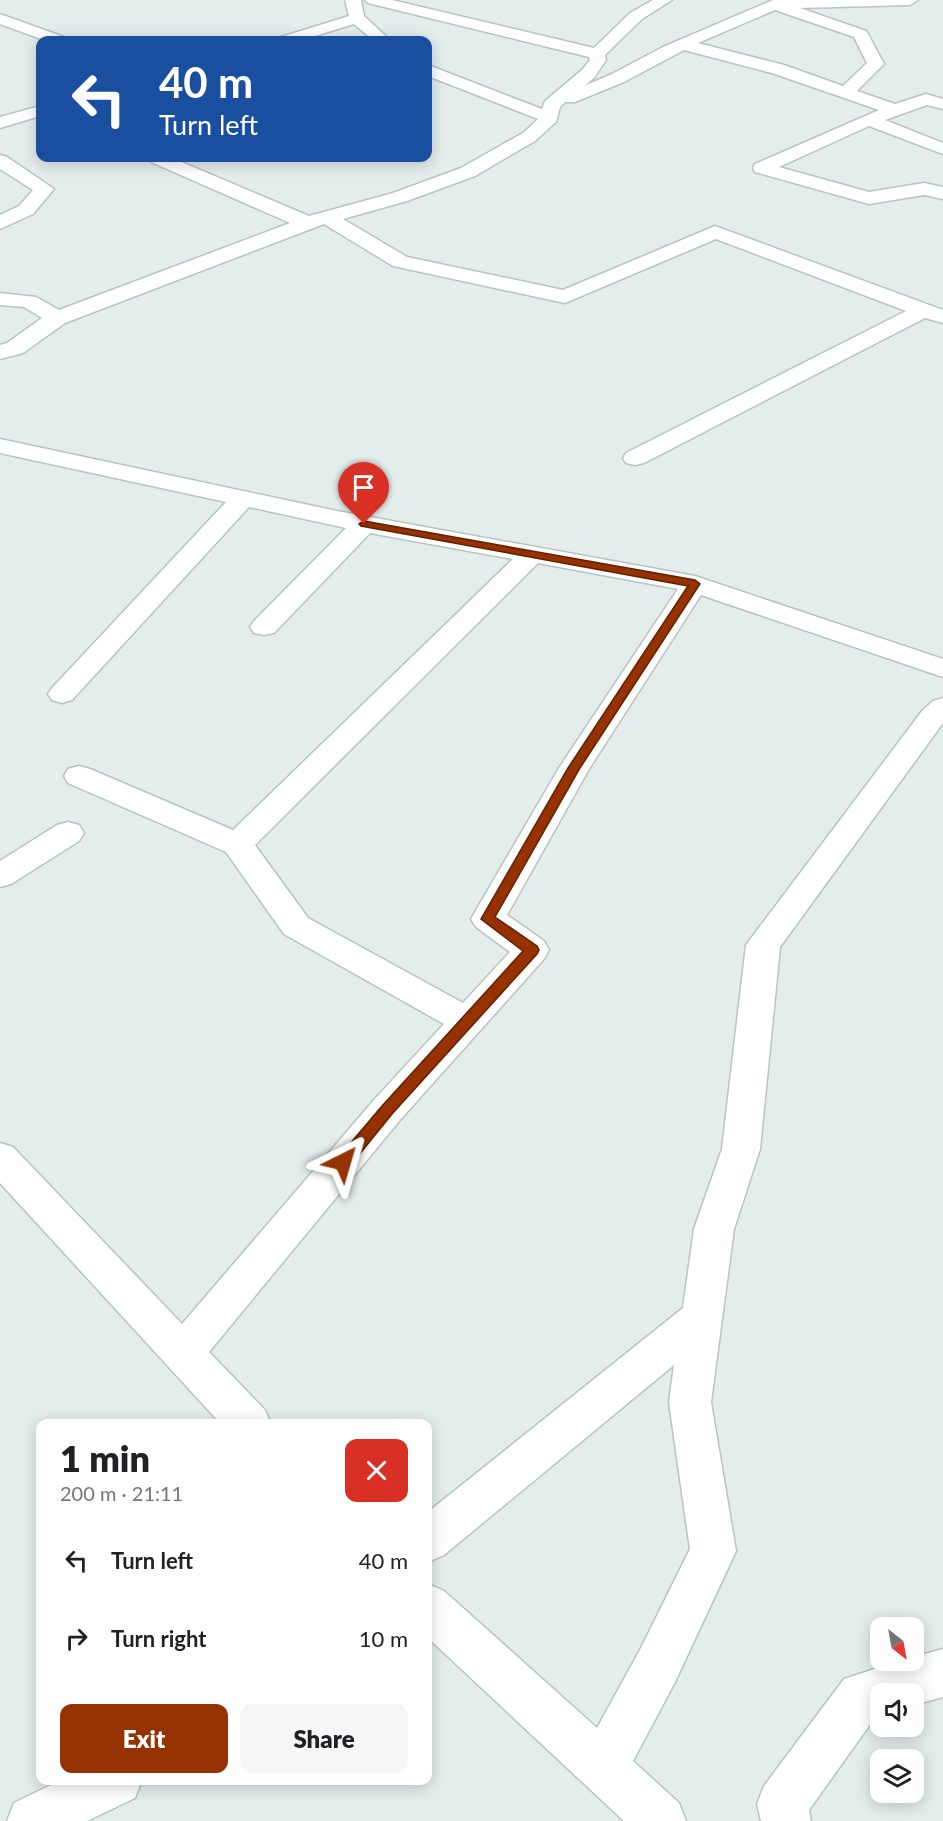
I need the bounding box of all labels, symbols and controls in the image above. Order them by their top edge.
text: 40 m [159,57,253,107]
icon: left [60,60,138,138]
text: Turn left [159,108,258,141]
pin [338,462,389,524]
icon: arrive [347,471,380,504]
position arrow [311,1130,375,1194]
text: 1 min [60,1436,150,1480]
button: close [345,1439,408,1502]
text: 200 m · 21:11 [60,1481,183,1505]
icon: left [60,1544,93,1577]
text: Turn left [111,1547,193,1574]
text: 40 m [359,1547,408,1574]
north arrow [870,1617,924,1671]
map controls [870,1617,924,1803]
icon: right [60,1622,93,1655]
text: Turn right [111,1625,206,1652]
text: 10 m [359,1625,408,1652]
button: sound [870,1683,924,1737]
button: Exit [60,1704,228,1773]
button: Share [240,1704,408,1773]
button: layers [870,1749,924,1803]

